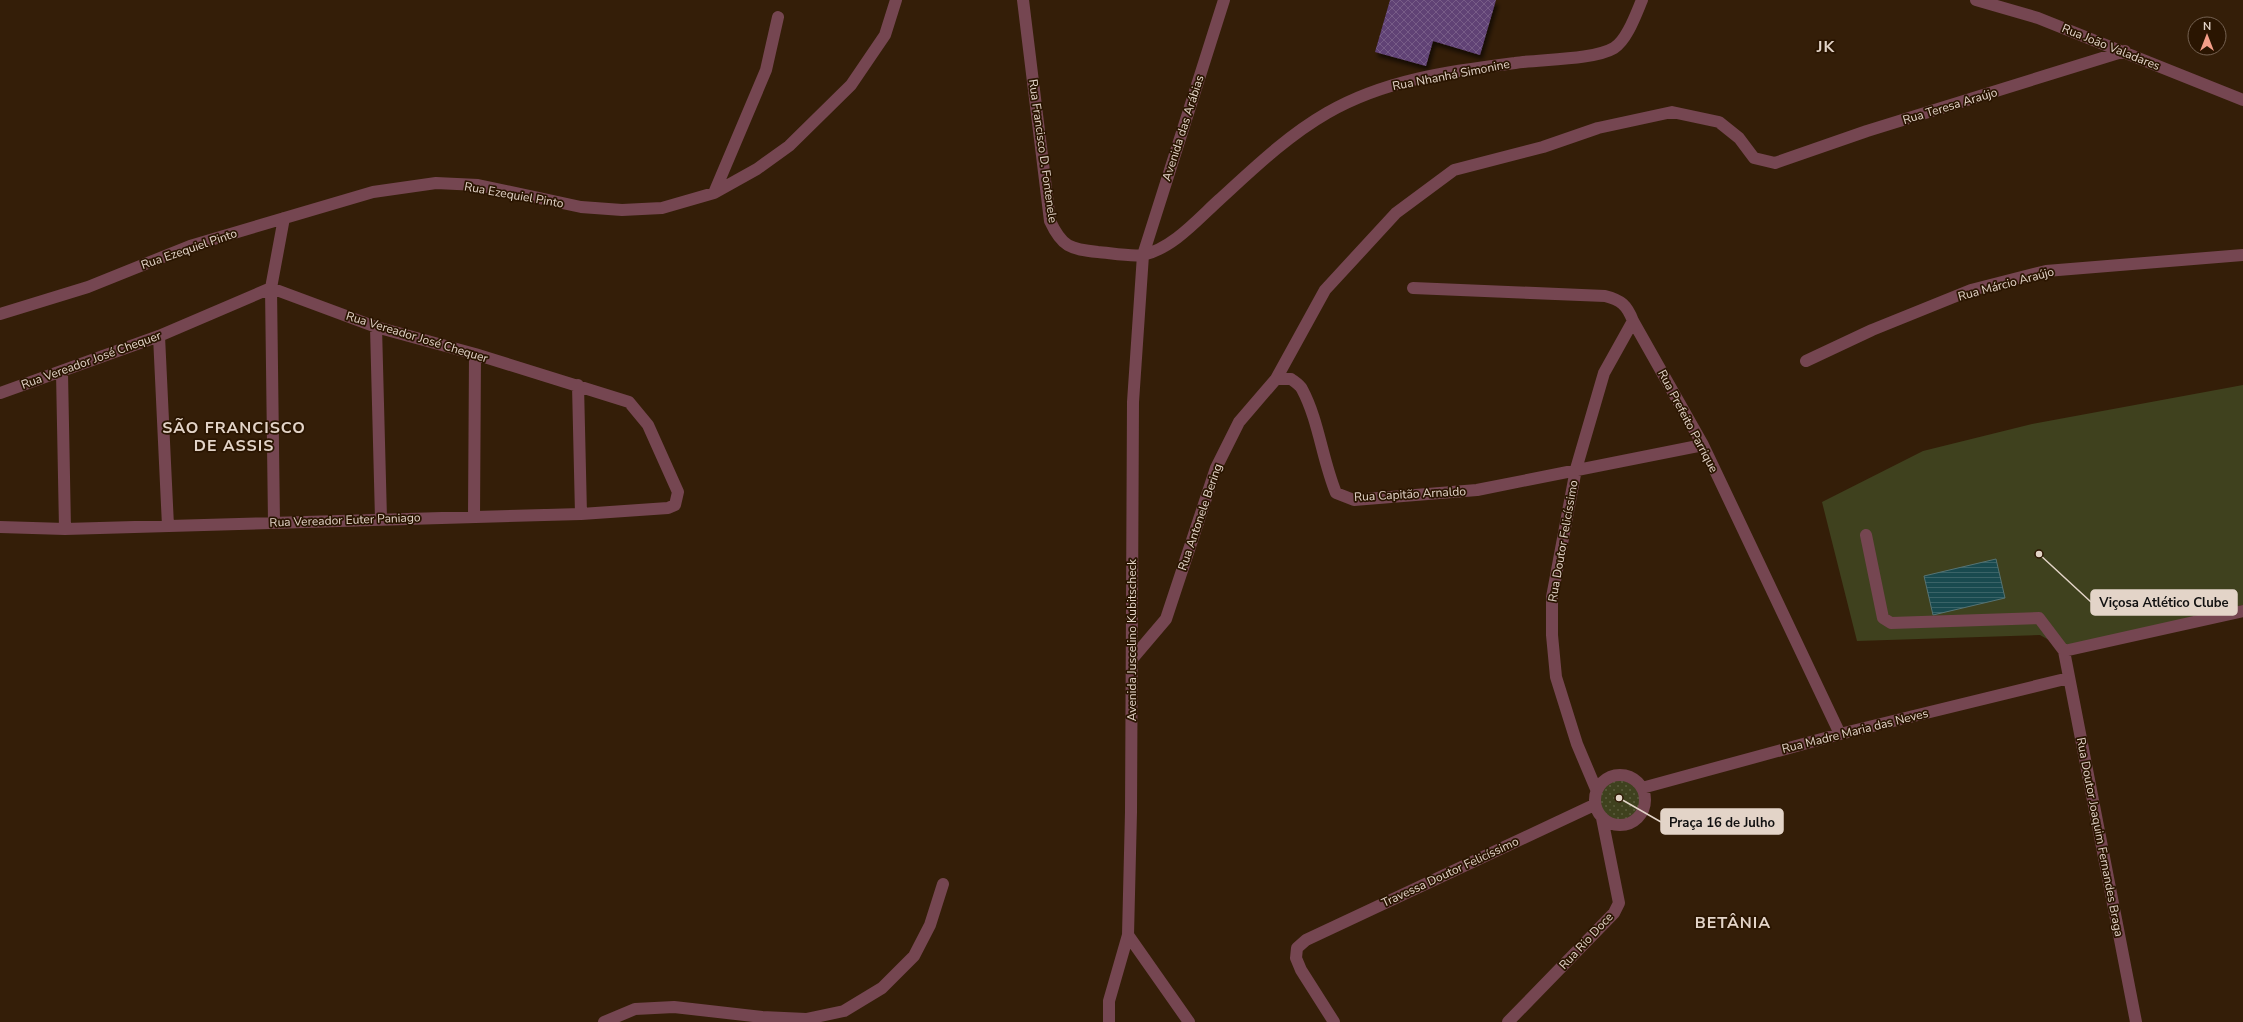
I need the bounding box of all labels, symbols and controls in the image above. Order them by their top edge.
north arrow [2187,16,2227,56]
text: N [2203,19,2211,34]
street label: Rua João Valadares [2060,20,2163,74]
district label: JK [1816,36,1836,58]
street label: Rua Nhanhá Simonine [1391,56,1511,94]
street label: Avenida das Arábias [1158,73,1208,183]
street label: Rua Francisco D. Fontenele [1025,78,1061,224]
street label: Rua Teresa Araújo [1901,84,2000,128]
street label: Rua Ezequiel Pinto [463,178,565,212]
street label: Rua Ezequiel Pinto [139,225,239,273]
street label: Rua Márcio Araújo [1956,263,2056,305]
street label: Rua Vereador José Chequer [344,308,491,366]
street label: Rua Vereador José Chequer [19,327,164,393]
street label: Rua Prefeito Parrique [1654,367,1722,475]
district label: SÃO FRANCISCO DE ASSIS [162,417,306,457]
street label: Rua Antonele Bering [1174,461,1226,573]
street label: Rua Doutor Felicíssimo [1544,479,1582,603]
street label: Rua Capitão Arnaldo [1354,483,1467,505]
street label: Rua Vereador Euter Paniago [269,509,421,531]
street label: Avenida Juscelino Kubitscheck [1124,558,1140,721]
callout: Viçosa Atlético Clube [2091,590,2237,615]
text: Viçosa Atlético Clube [2098,594,2229,612]
street label: Rua Madre Maria das Neves [1780,705,1930,757]
street label: Rua Doutor Joaquim Fernandes Braga [2073,736,2127,938]
callout: Praça 16 de Julho [1661,809,1783,834]
text: Praça 16 de Julho [1669,814,1775,832]
street label: Travessa Doutor Felicíssimo [1379,833,1521,911]
street label: Rua Rio Doce [1556,909,1616,973]
district label: BETÂNIA [1695,912,1771,934]

